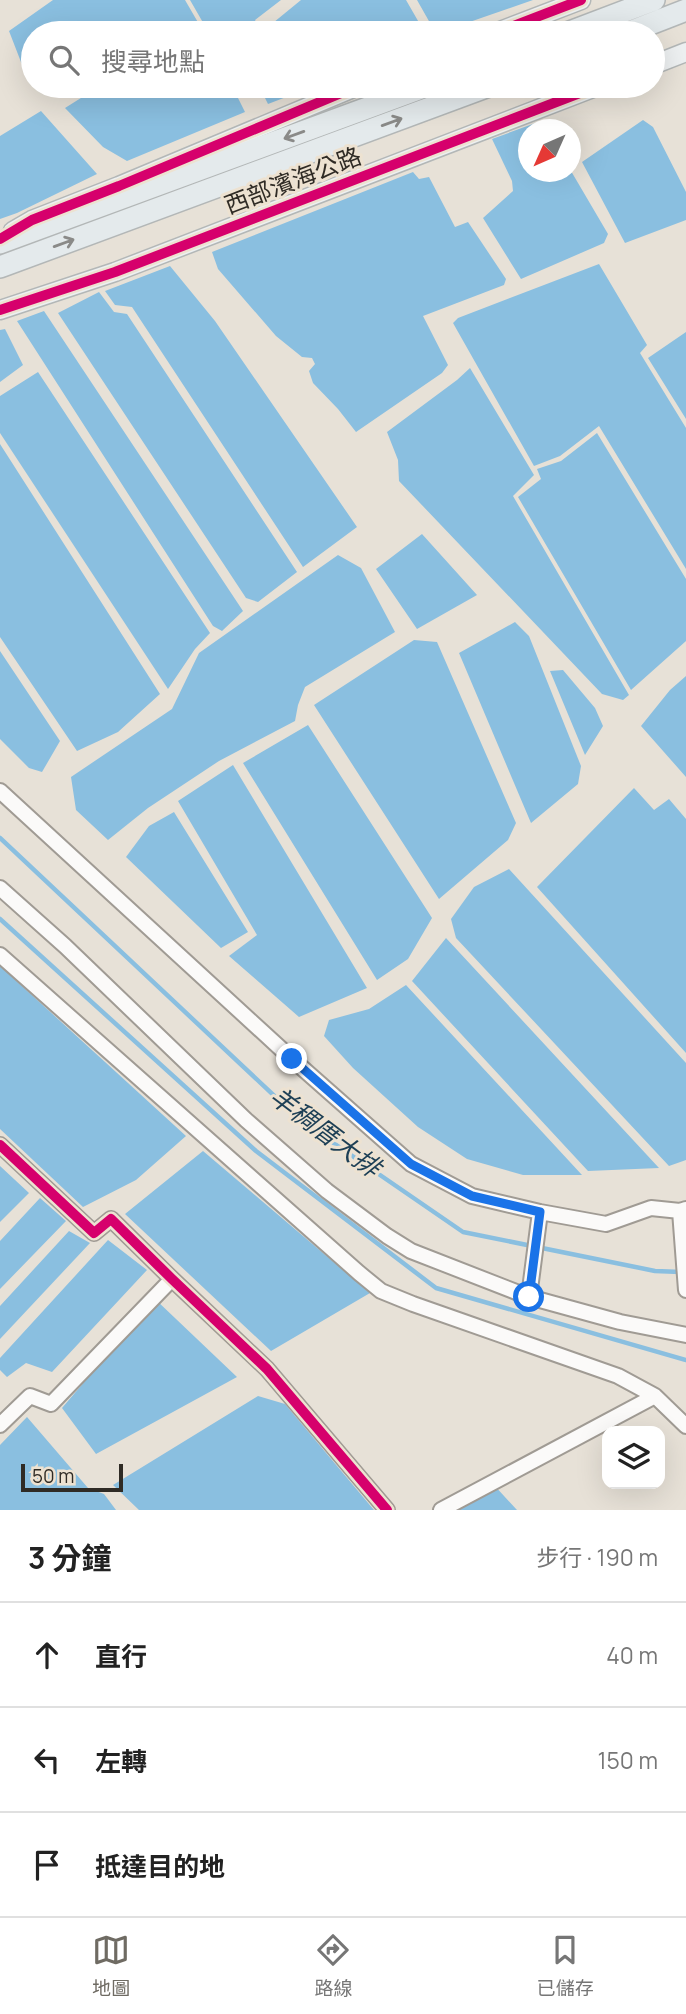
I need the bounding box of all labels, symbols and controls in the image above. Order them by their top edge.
search box [21,21,665,98]
icon: search [45,41,83,79]
text: 搜尋地點 [101,43,205,79]
one-way arrow [381,114,403,127]
north arrow [518,119,581,182]
one-way arrow [283,130,305,142]
street label: 西部濱海公路 [219,138,366,221]
one-way arrow [53,236,75,249]
route end [276,1043,307,1074]
water label: 羊稠厝大排 [263,1078,391,1186]
route start [513,1281,544,1312]
map controls [602,1426,665,1489]
button: layers [602,1426,665,1489]
scale bar [21,1461,122,1493]
text: 50 m [32,1463,74,1489]
text: 3 分鐘 [28,1537,111,1578]
text: 步行 · 190 m [536,1541,658,1573]
icon: ahead [28,1636,66,1674]
text: 直行 [95,1638,147,1674]
text: 40 m [606,1639,658,1671]
icon: left [28,1741,66,1779]
text: 左轉 [95,1743,147,1779]
text: 150 m [598,1744,658,1776]
icon: arrive [28,1846,66,1884]
text: 抵達目的地 [95,1848,225,1884]
tab: 地圖 [92,1931,130,2001]
tab: 路線 [314,1931,353,2001]
tab: 已儲存 [537,1931,594,2001]

